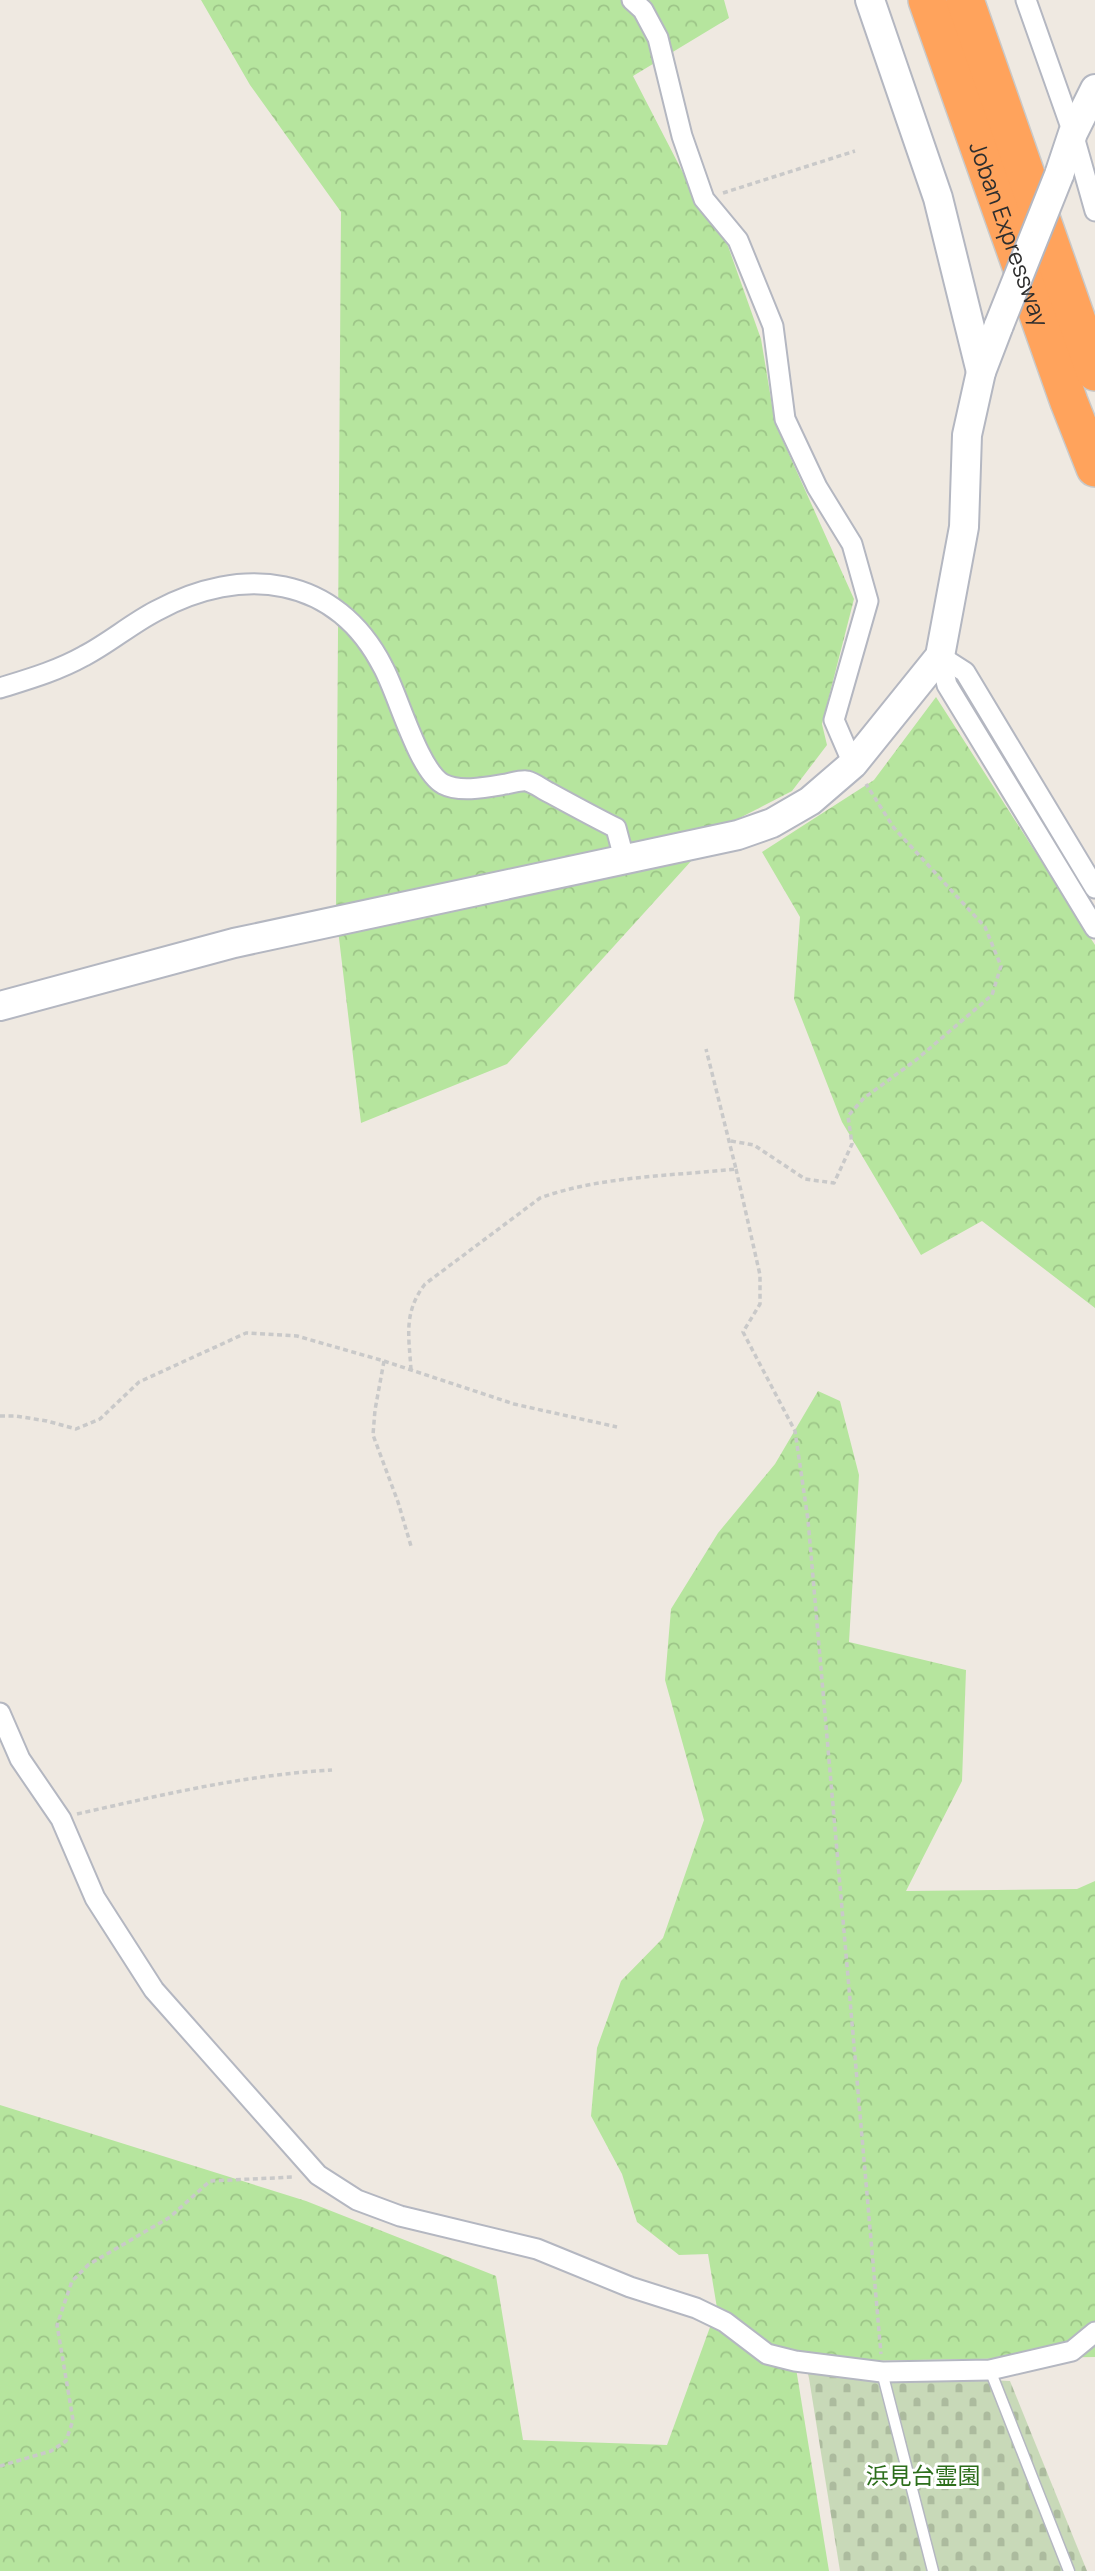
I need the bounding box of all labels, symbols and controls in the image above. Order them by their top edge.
street label: Joban Expressway [962,137,1057,331]
park label: 浜見台霊園 [866,2459,981,2491]

